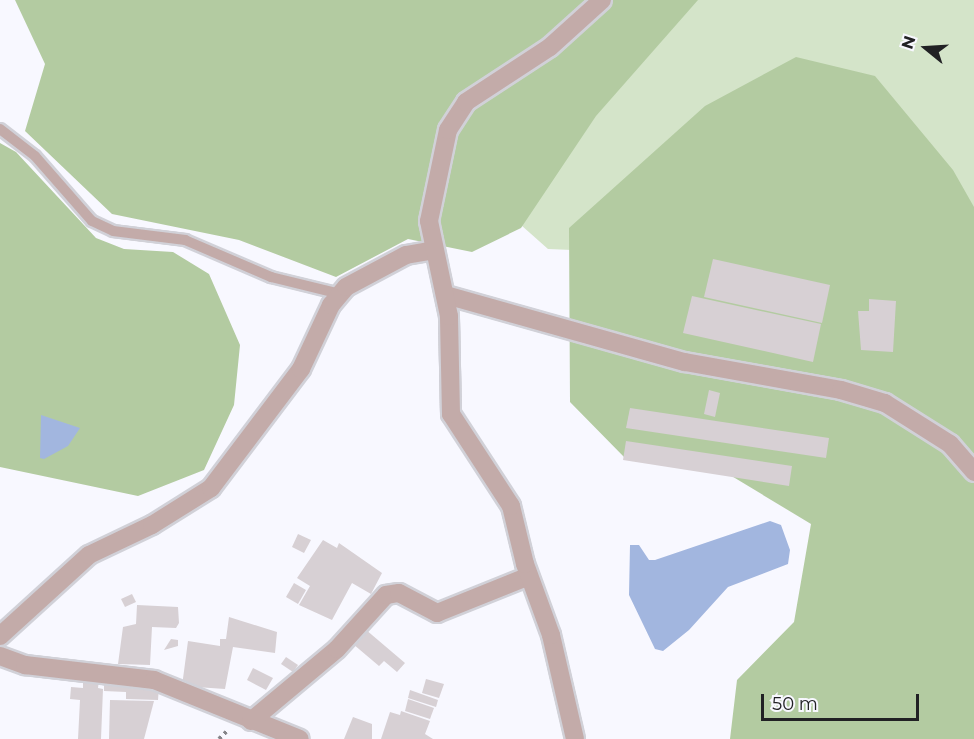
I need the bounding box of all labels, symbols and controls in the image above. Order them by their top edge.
north arrow [896,18,956,78]
text: N [897,33,919,51]
scale bar [764,682,922,720]
text: 50 m [772,693,818,715]

